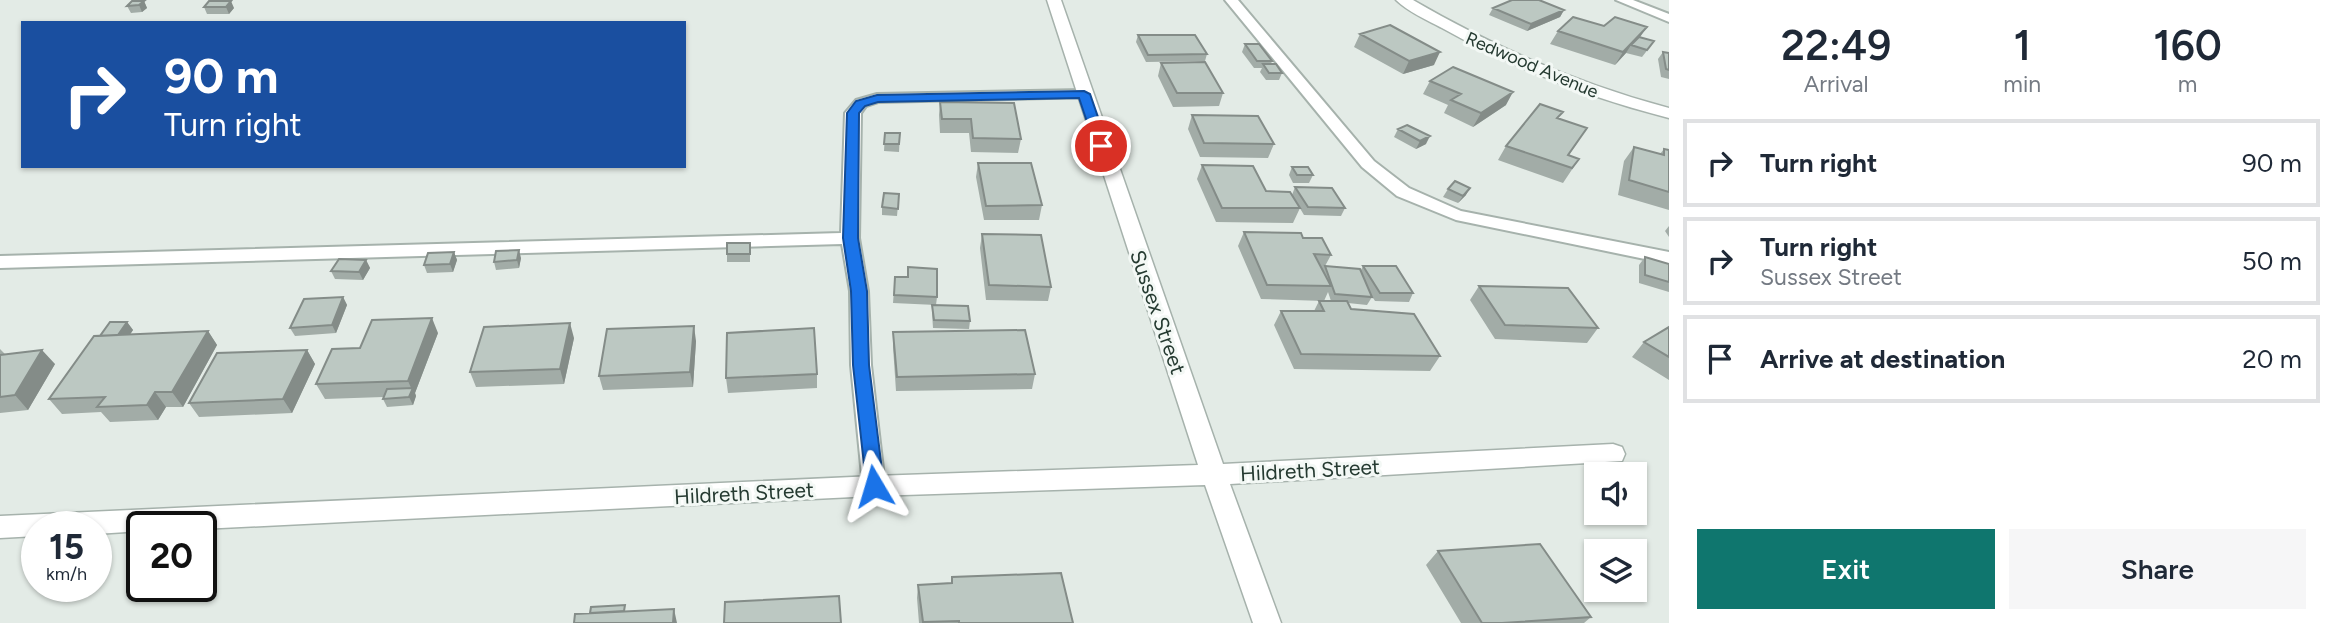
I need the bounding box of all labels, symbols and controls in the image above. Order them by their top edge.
text: 22:49 [1781,20,1891,71]
text: 1 [2013,20,2031,71]
text: 160 [2153,20,2222,71]
street label: Redwood Avenue [1462,27,1602,103]
text: 90 m [164,46,279,105]
icon: right [49,49,140,140]
text: Arrival [1804,70,1869,98]
text: min [2003,70,2041,98]
text: m [2178,70,2197,98]
text: Turn right [164,106,302,144]
pin [1071,116,1131,176]
icon: arrive [1082,127,1120,165]
icon: right [1701,144,1739,182]
text: Turn right [1760,147,1877,179]
text: 90 m [2242,147,2302,179]
text: Turn right [1760,231,1877,263]
icon: right [1701,242,1739,280]
text: 50 m [2242,245,2302,277]
street label: Sussex Street [1125,247,1191,377]
text: Sussex Street [1760,263,1902,291]
icon: arrive [1701,340,1739,378]
text: Arrive at destination [1760,343,2005,375]
text: 20 m [2242,343,2302,375]
position arrow [837,449,911,523]
street label: Hildreth Street [1240,454,1381,486]
map controls [1584,462,1647,602]
button: sound [1584,462,1647,525]
street label: Hildreth Street [674,477,815,509]
speed limit sign: 20 [126,511,217,602]
text: 15 [49,526,84,568]
button: Exit [1697,529,1995,609]
button: Share [2009,529,2306,609]
button: layers [1584,539,1647,602]
text: km/h [46,563,87,585]

